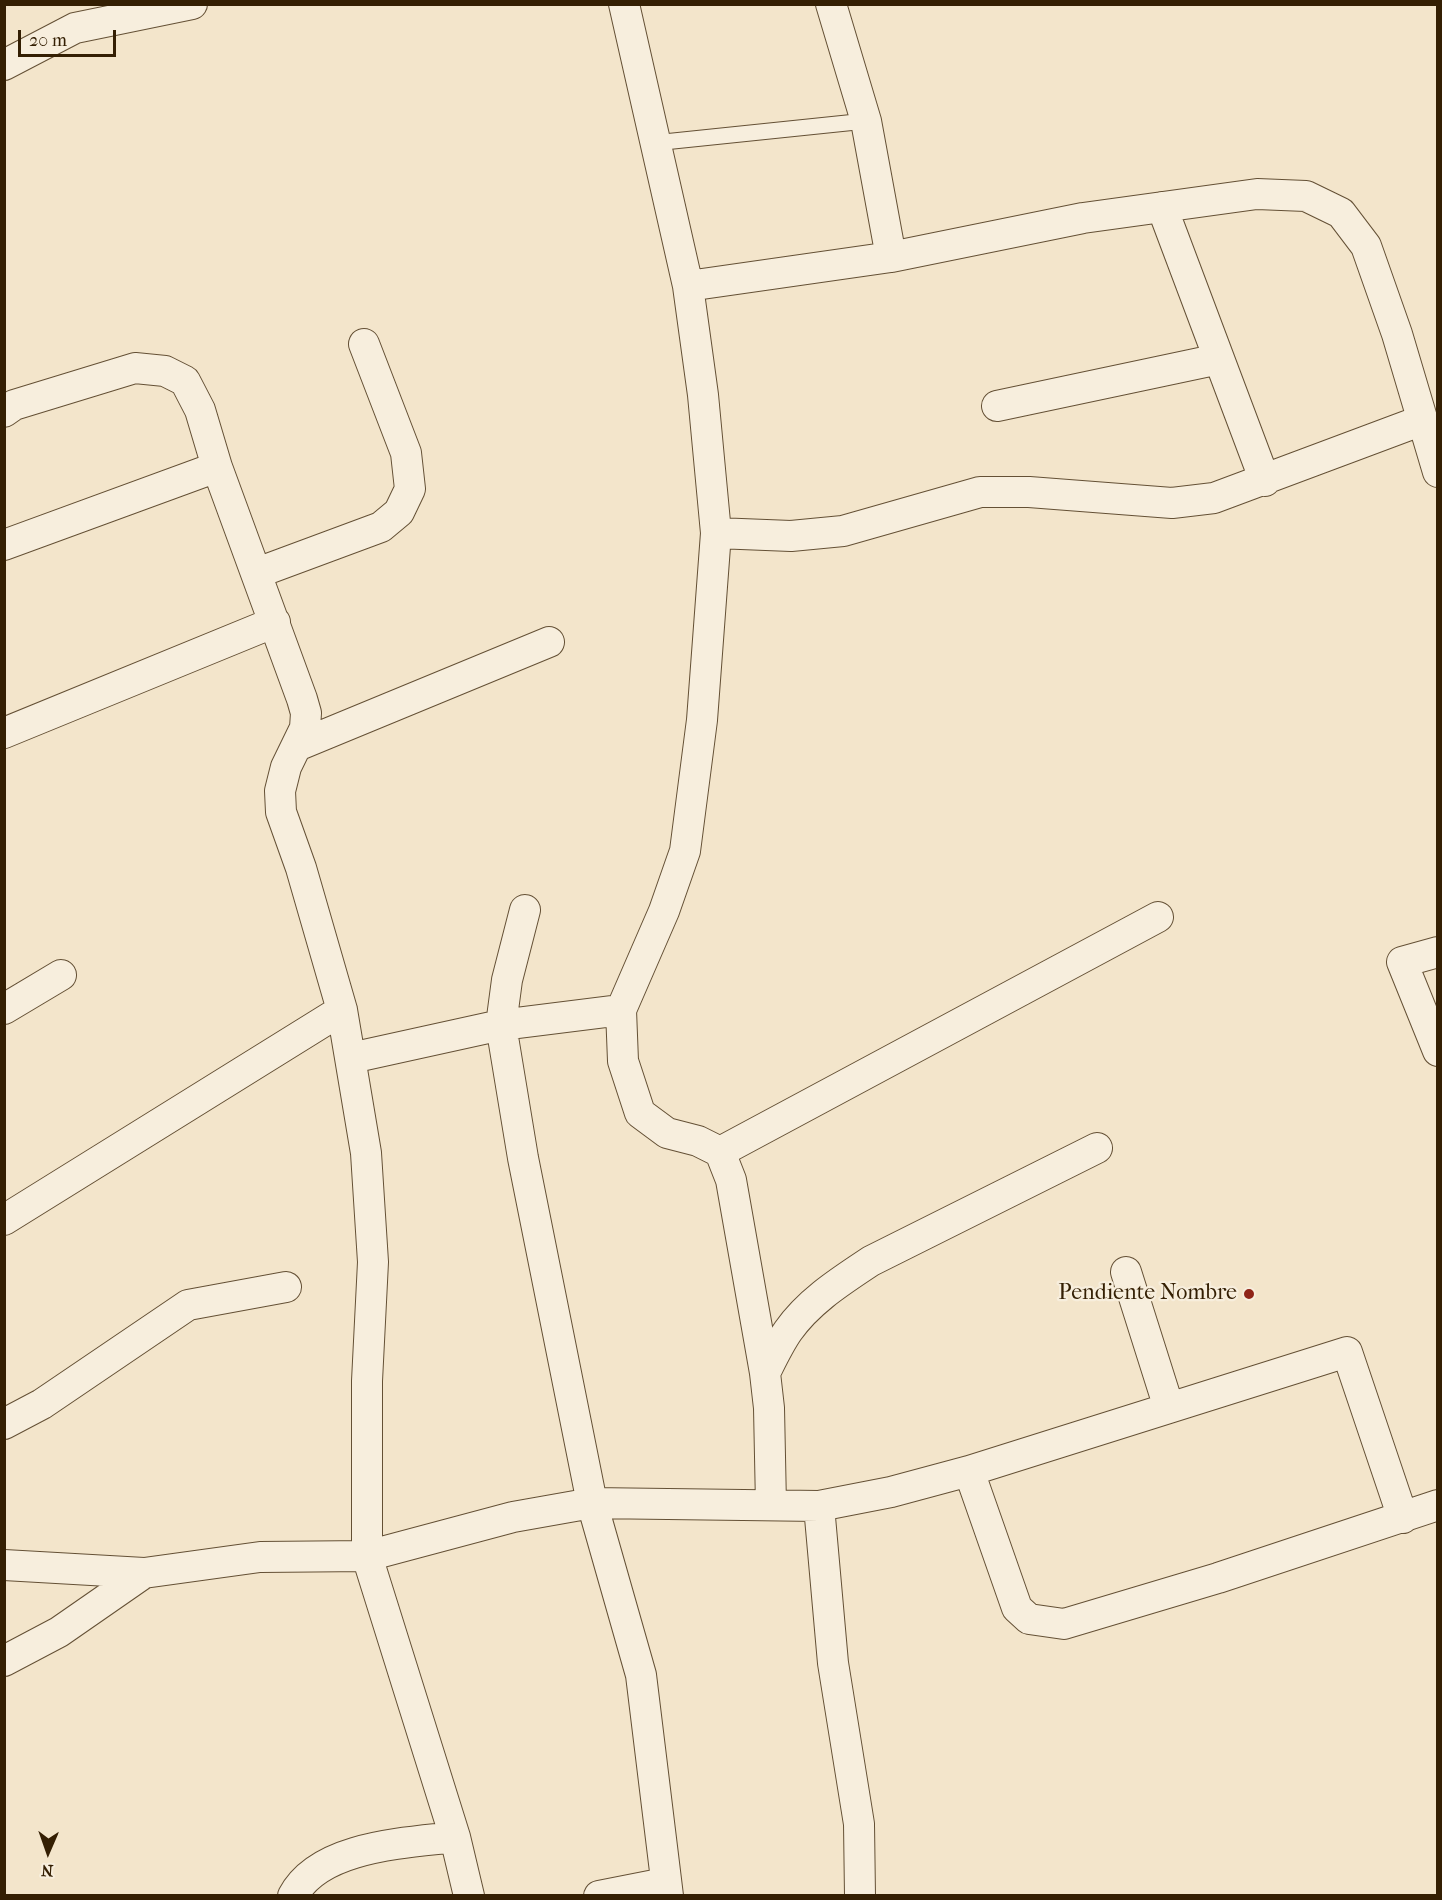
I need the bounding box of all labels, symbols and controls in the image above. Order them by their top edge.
scale bar [21,18,118,56]
text: 20 m [29,30,67,51]
place label: Pendiente Nombre [1058,1281,1237,1307]
marker: Pendiente Nombre [1242,1287,1256,1301]
north arrow [18,1822,78,1882]
text: N [41,1861,54,1880]

